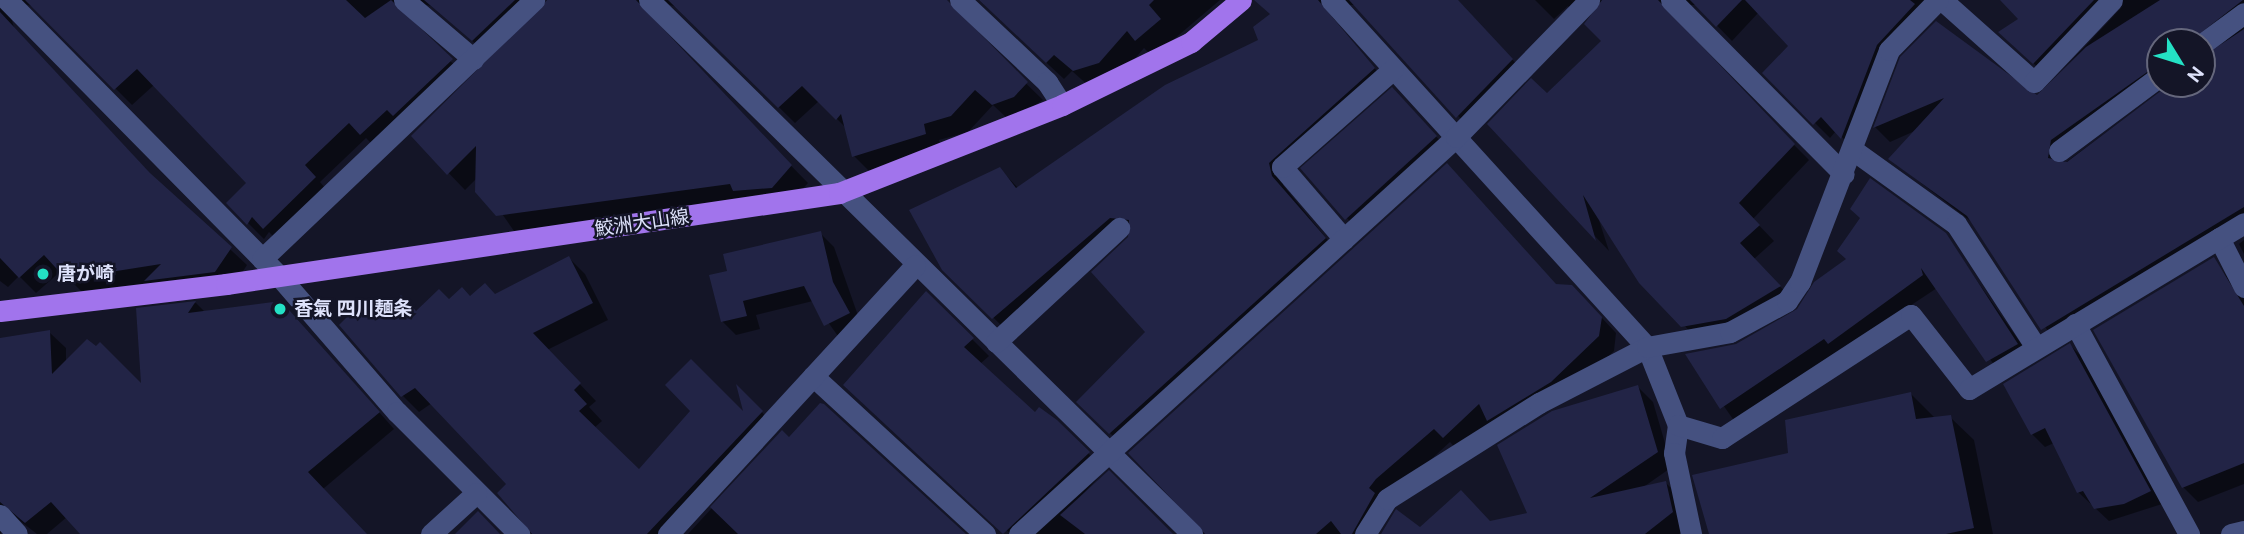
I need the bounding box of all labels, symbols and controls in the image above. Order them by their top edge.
north arrow [2146,28,2216,98]
text: N [2183,62,2209,87]
street label: 鮫洲大山線 [593,205,691,241]
place label: 唐が崎 [57,263,114,285]
marker: 唐が崎 [35,266,51,282]
place label: 香氣 四川麺条 [294,298,413,320]
marker: 香氣 四川麺条 [272,301,288,317]

